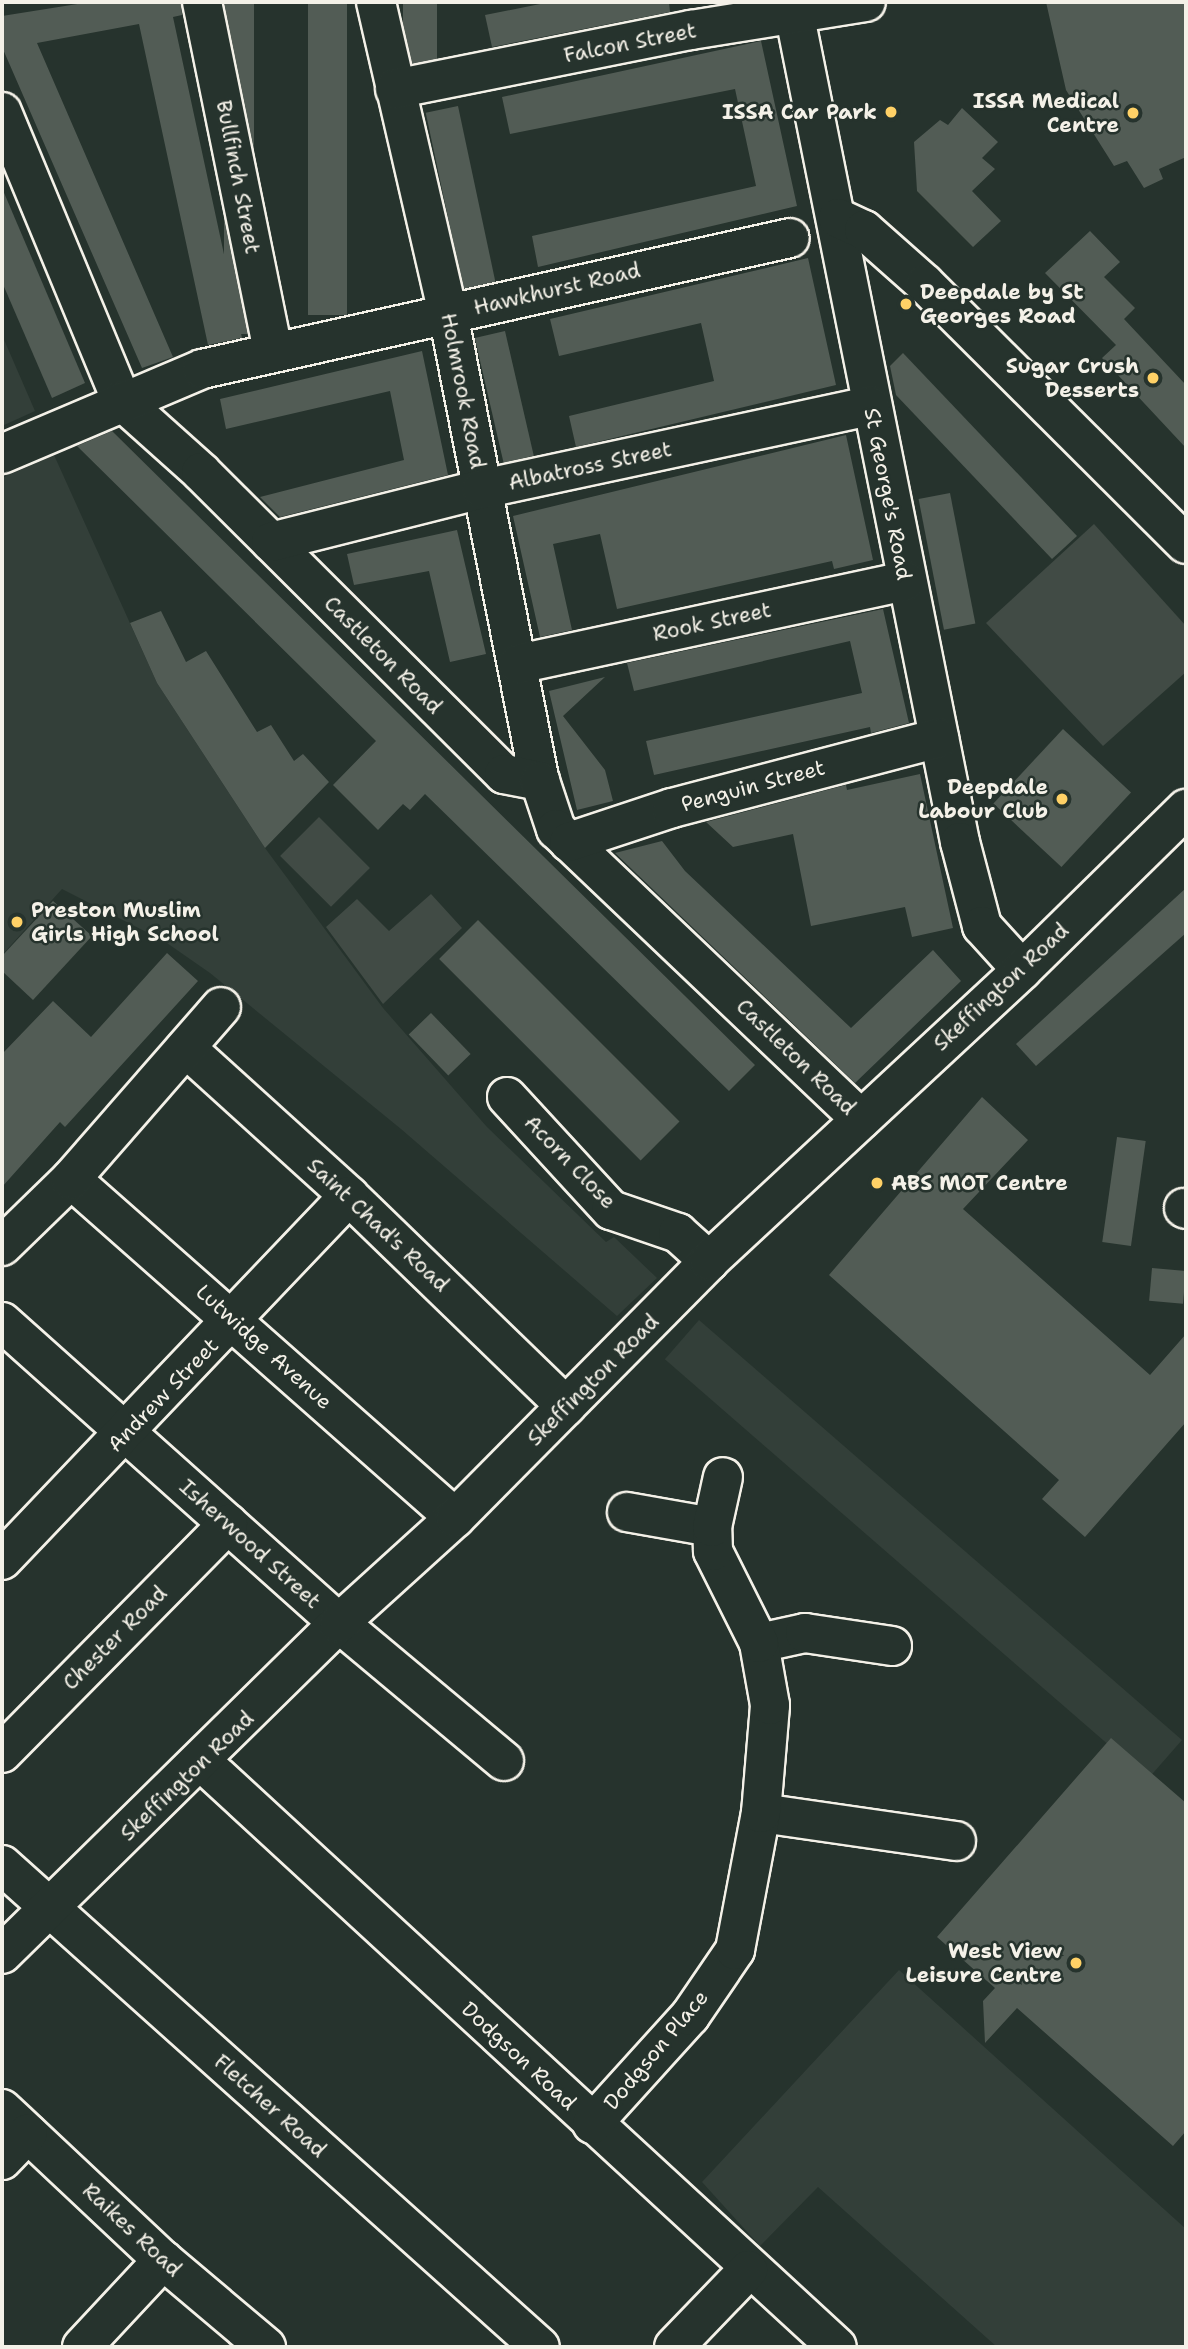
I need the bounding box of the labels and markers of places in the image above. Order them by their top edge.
place label: ISSA Medical Centre [973,88,1119,138]
place label: ISSA Car Park [722,99,877,125]
marker: ISSA Car Park [883,104,899,120]
marker: ISSA Medical Centre [1125,105,1141,121]
place label: Deepdale by St Georges Road [920,279,1083,329]
marker: Deepdale by St Georges Road [898,296,914,312]
place label: Sugar Crush Desserts [1006,353,1139,403]
marker: Sugar Crush Desserts [1145,370,1161,386]
place label: Deepdale Labour Club [918,774,1048,824]
marker: Deepdale Labour Club [1054,791,1070,807]
place label: Preston Muslim Girls High School [31,897,219,947]
marker: Preston Muslim Girls High School [9,914,25,930]
place label: ABS MOT Centre [891,1170,1068,1196]
marker: ABS MOT Centre [869,1175,885,1191]
place label: West View Leisure Centre [905,1938,1062,1988]
marker: West View Leisure Centre [1068,1955,1084,1971]

